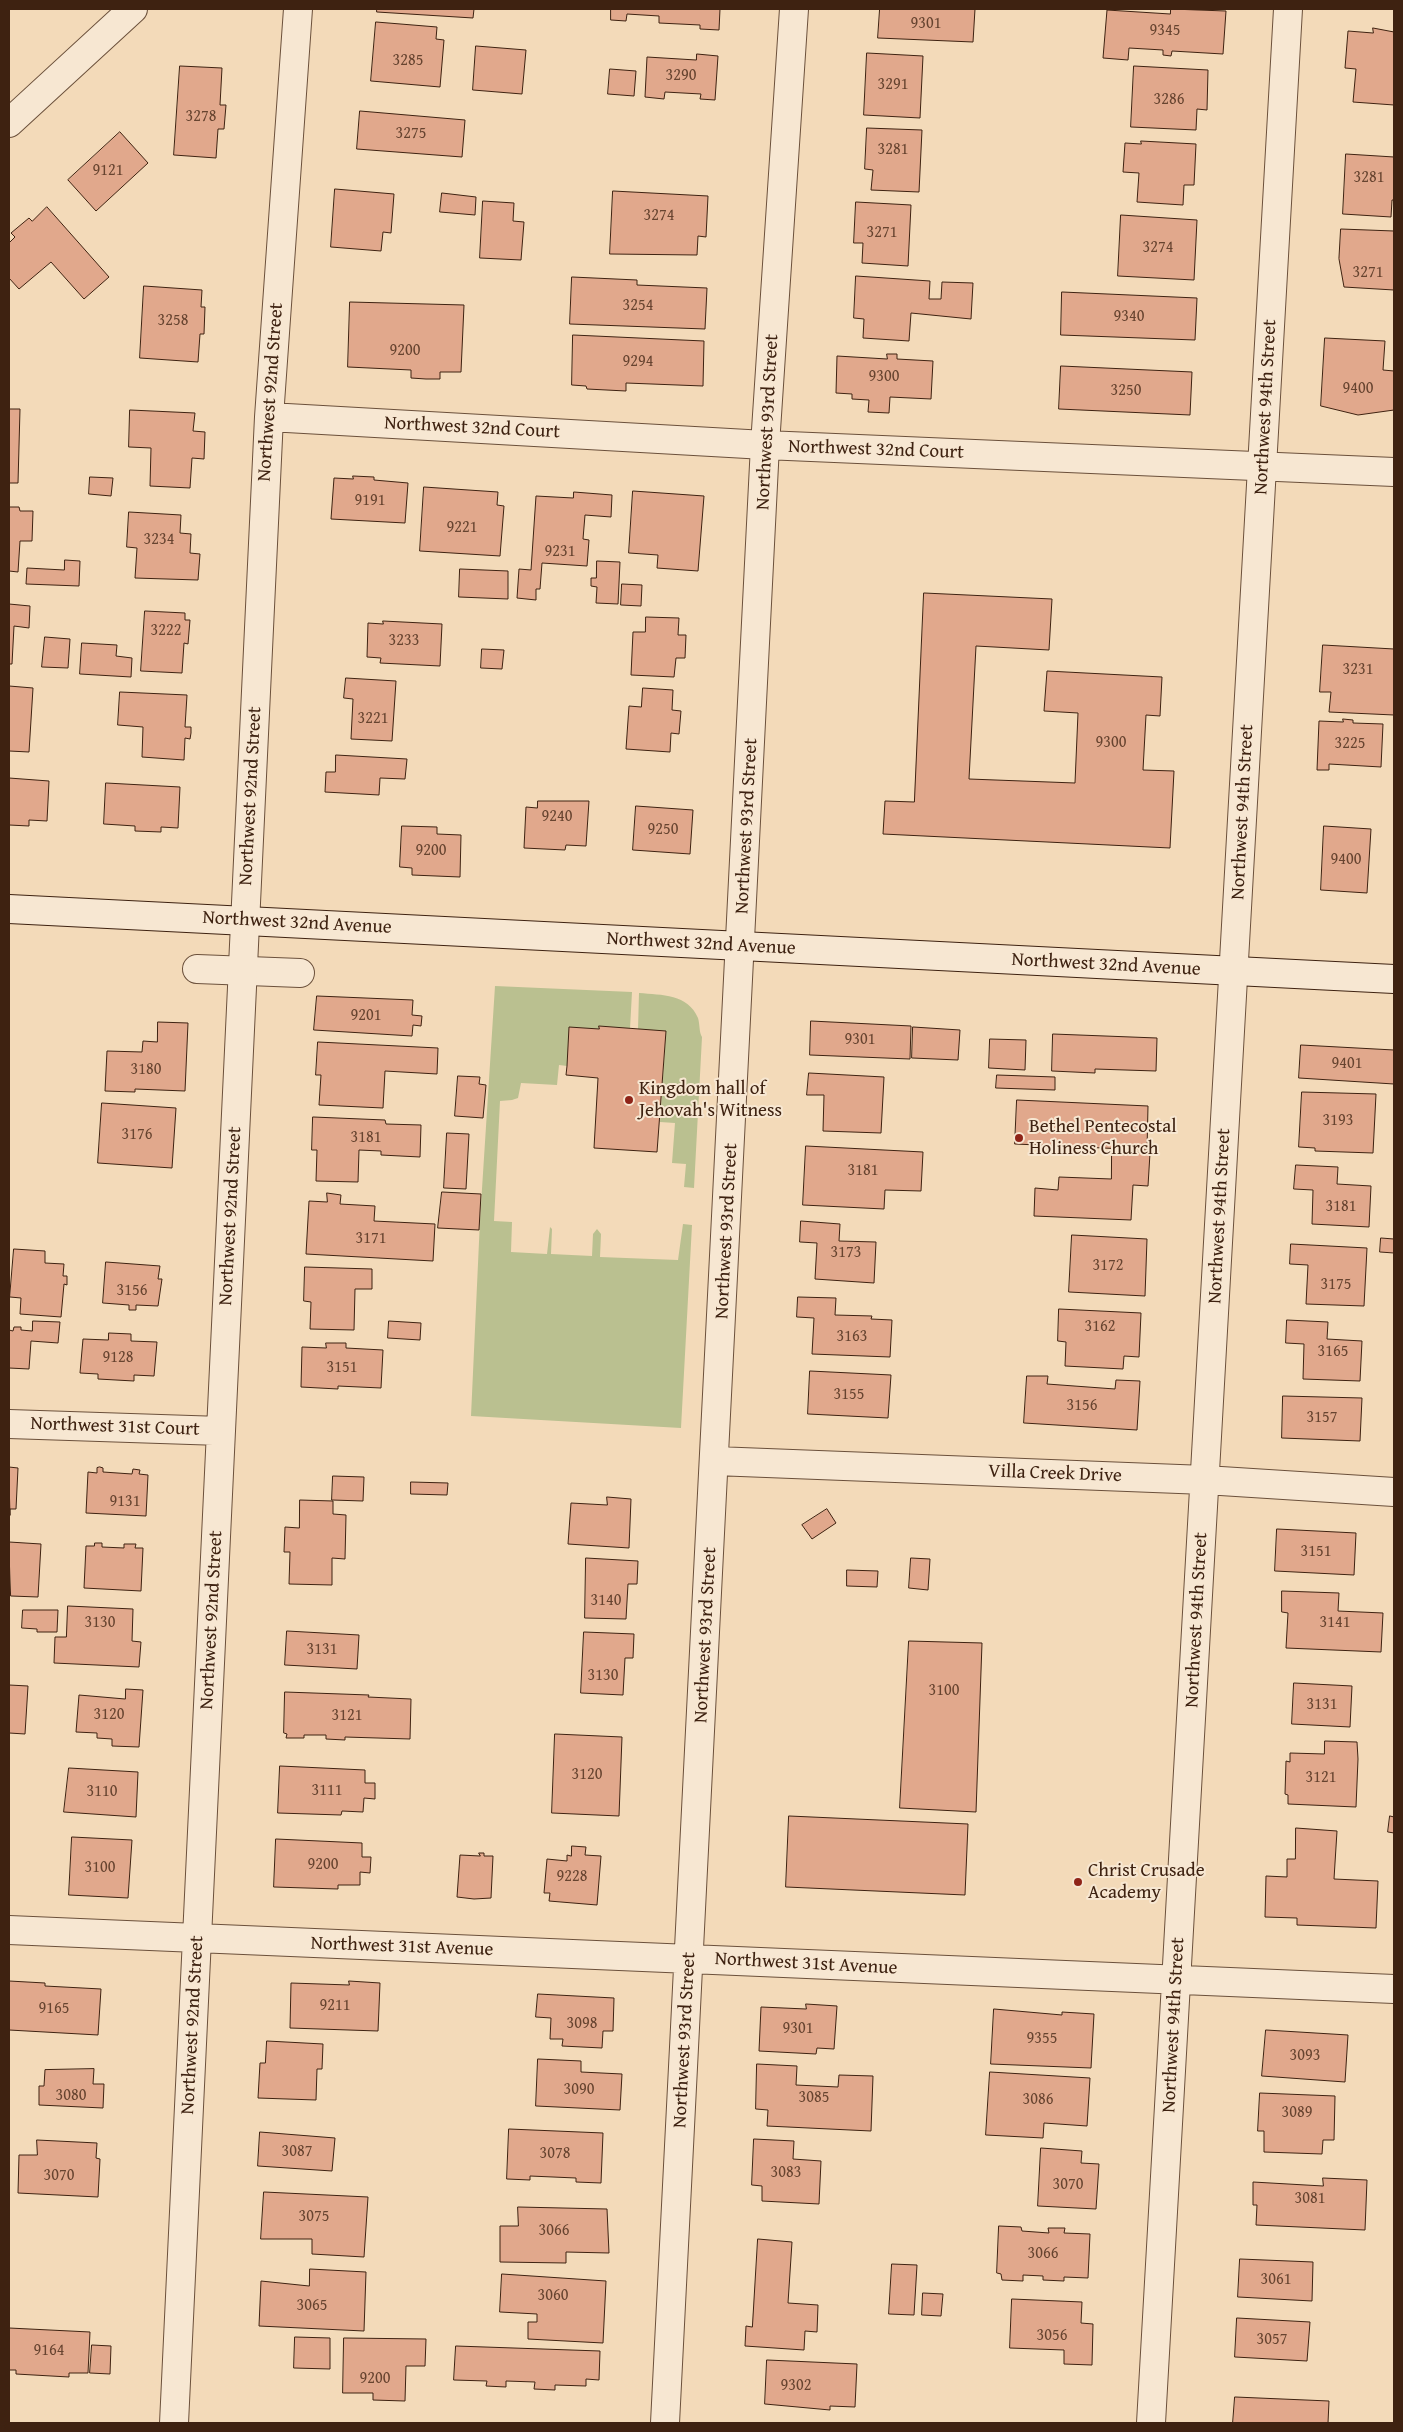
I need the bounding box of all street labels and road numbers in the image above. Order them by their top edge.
street label: Northwest 92nd Street [253,302,289,482]
street label: Northwest 94th Street [1250,319,1282,495]
street label: Northwest 93rd Street [752,333,784,511]
street label: Northwest 32nd Court [384,412,560,444]
street label: Northwest 32nd Court [788,436,964,464]
street label: Northwest 92nd Street [235,706,267,886]
street label: Northwest 94th Street [1227,724,1259,900]
street label: Northwest 93rd Street [731,737,763,915]
street label: Northwest 32nd Avenue [202,907,392,939]
street label: Northwest 32nd Avenue [606,928,796,960]
street label: Northwest 32nd Avenue [1011,949,1201,981]
street label: Northwest 92nd Street [215,1126,247,1306]
street label: Northwest 94th Street [1204,1128,1236,1304]
street label: Northwest 93rd Street [711,1142,743,1320]
street label: Northwest 31st Court [30,1413,200,1441]
street label: Villa Creek Drive [988,1460,1122,1488]
street label: Northwest 92nd Street [196,1530,228,1710]
street label: Northwest 94th Street [1181,1532,1213,1708]
street label: Northwest 93rd Street [690,1546,722,1724]
street label: Northwest 31st Avenue [310,1932,494,1962]
street label: Northwest 92nd Street [177,1935,209,2115]
street label: Northwest 94th Street [1158,1937,1190,2113]
street label: Northwest 31st Avenue [714,1948,898,1980]
street label: Northwest 93rd Street [669,1951,701,2129]

